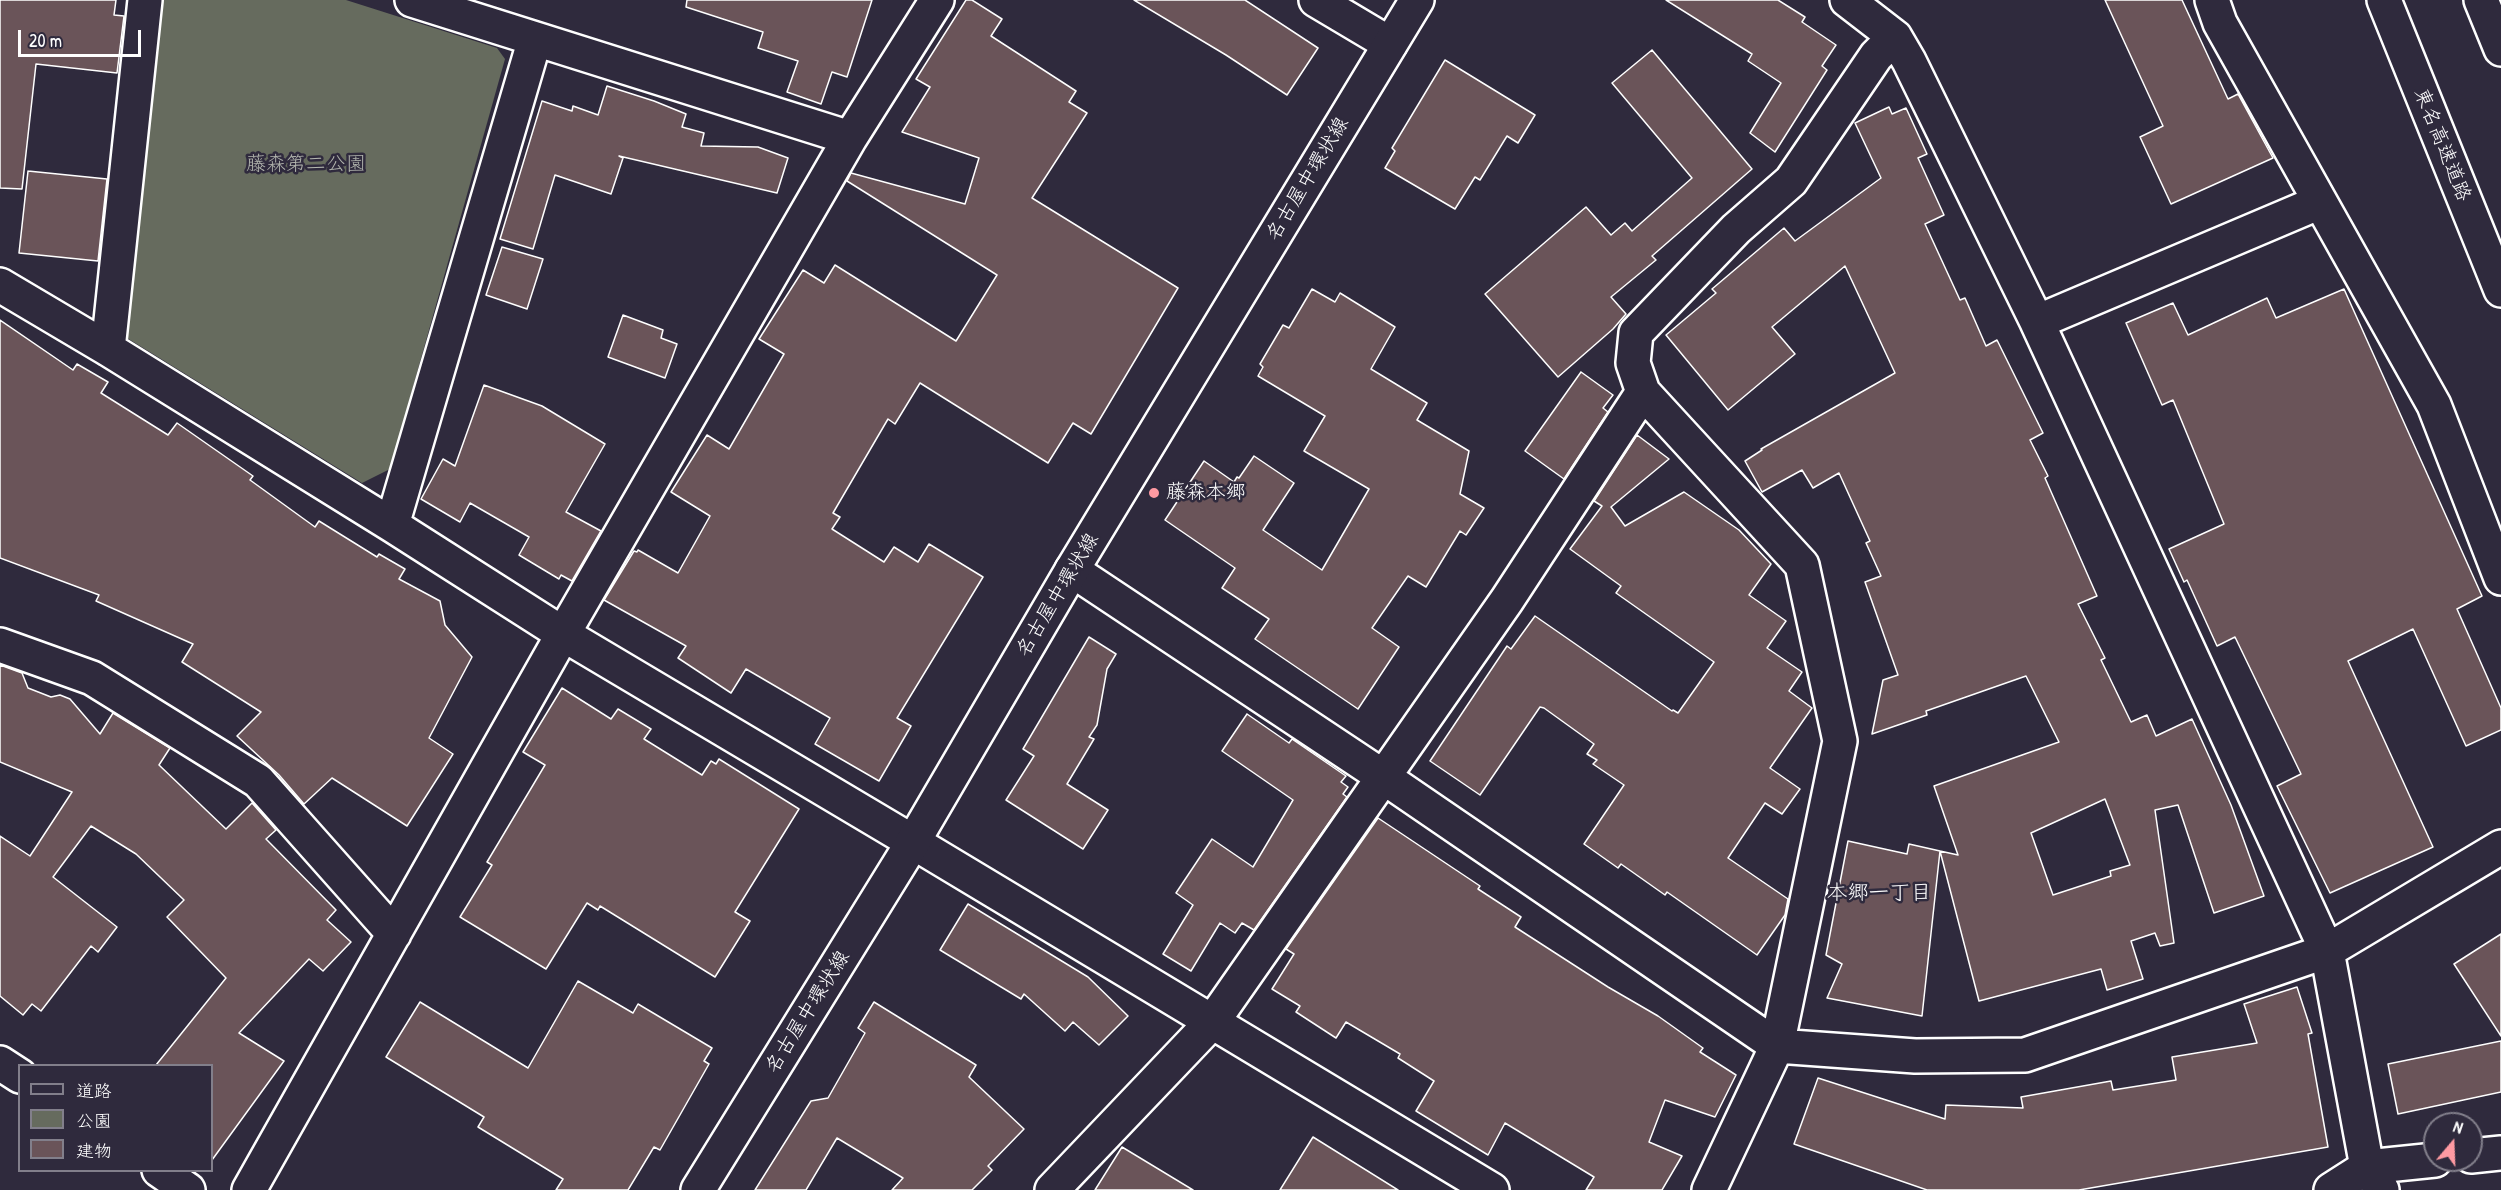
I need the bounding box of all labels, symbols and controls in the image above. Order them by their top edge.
scale bar [21,18,144,56]
text: 20 m [29,28,62,53]
street label: 東名高速道路 [2408,85,2476,205]
street label: 名古屋中環状線 [1262,113,1354,245]
park label: 藤森第二公園 [246,153,366,177]
place label: 藤森本郷 [1166,481,1246,505]
marker: 藤森本郷 [1147,486,1161,500]
street label: 名古屋中環状線 [1012,529,1104,661]
district label: 本郷一丁目 [1827,880,1931,906]
street label: 名古屋中環状線 [761,946,855,1078]
legend [18,1064,213,1172]
text: 道路 [76,1078,112,1103]
text: 公園 [76,1108,112,1133]
north arrow [2423,1112,2483,1172]
text: N [2451,1115,2466,1139]
text: 建物 [76,1138,112,1163]

